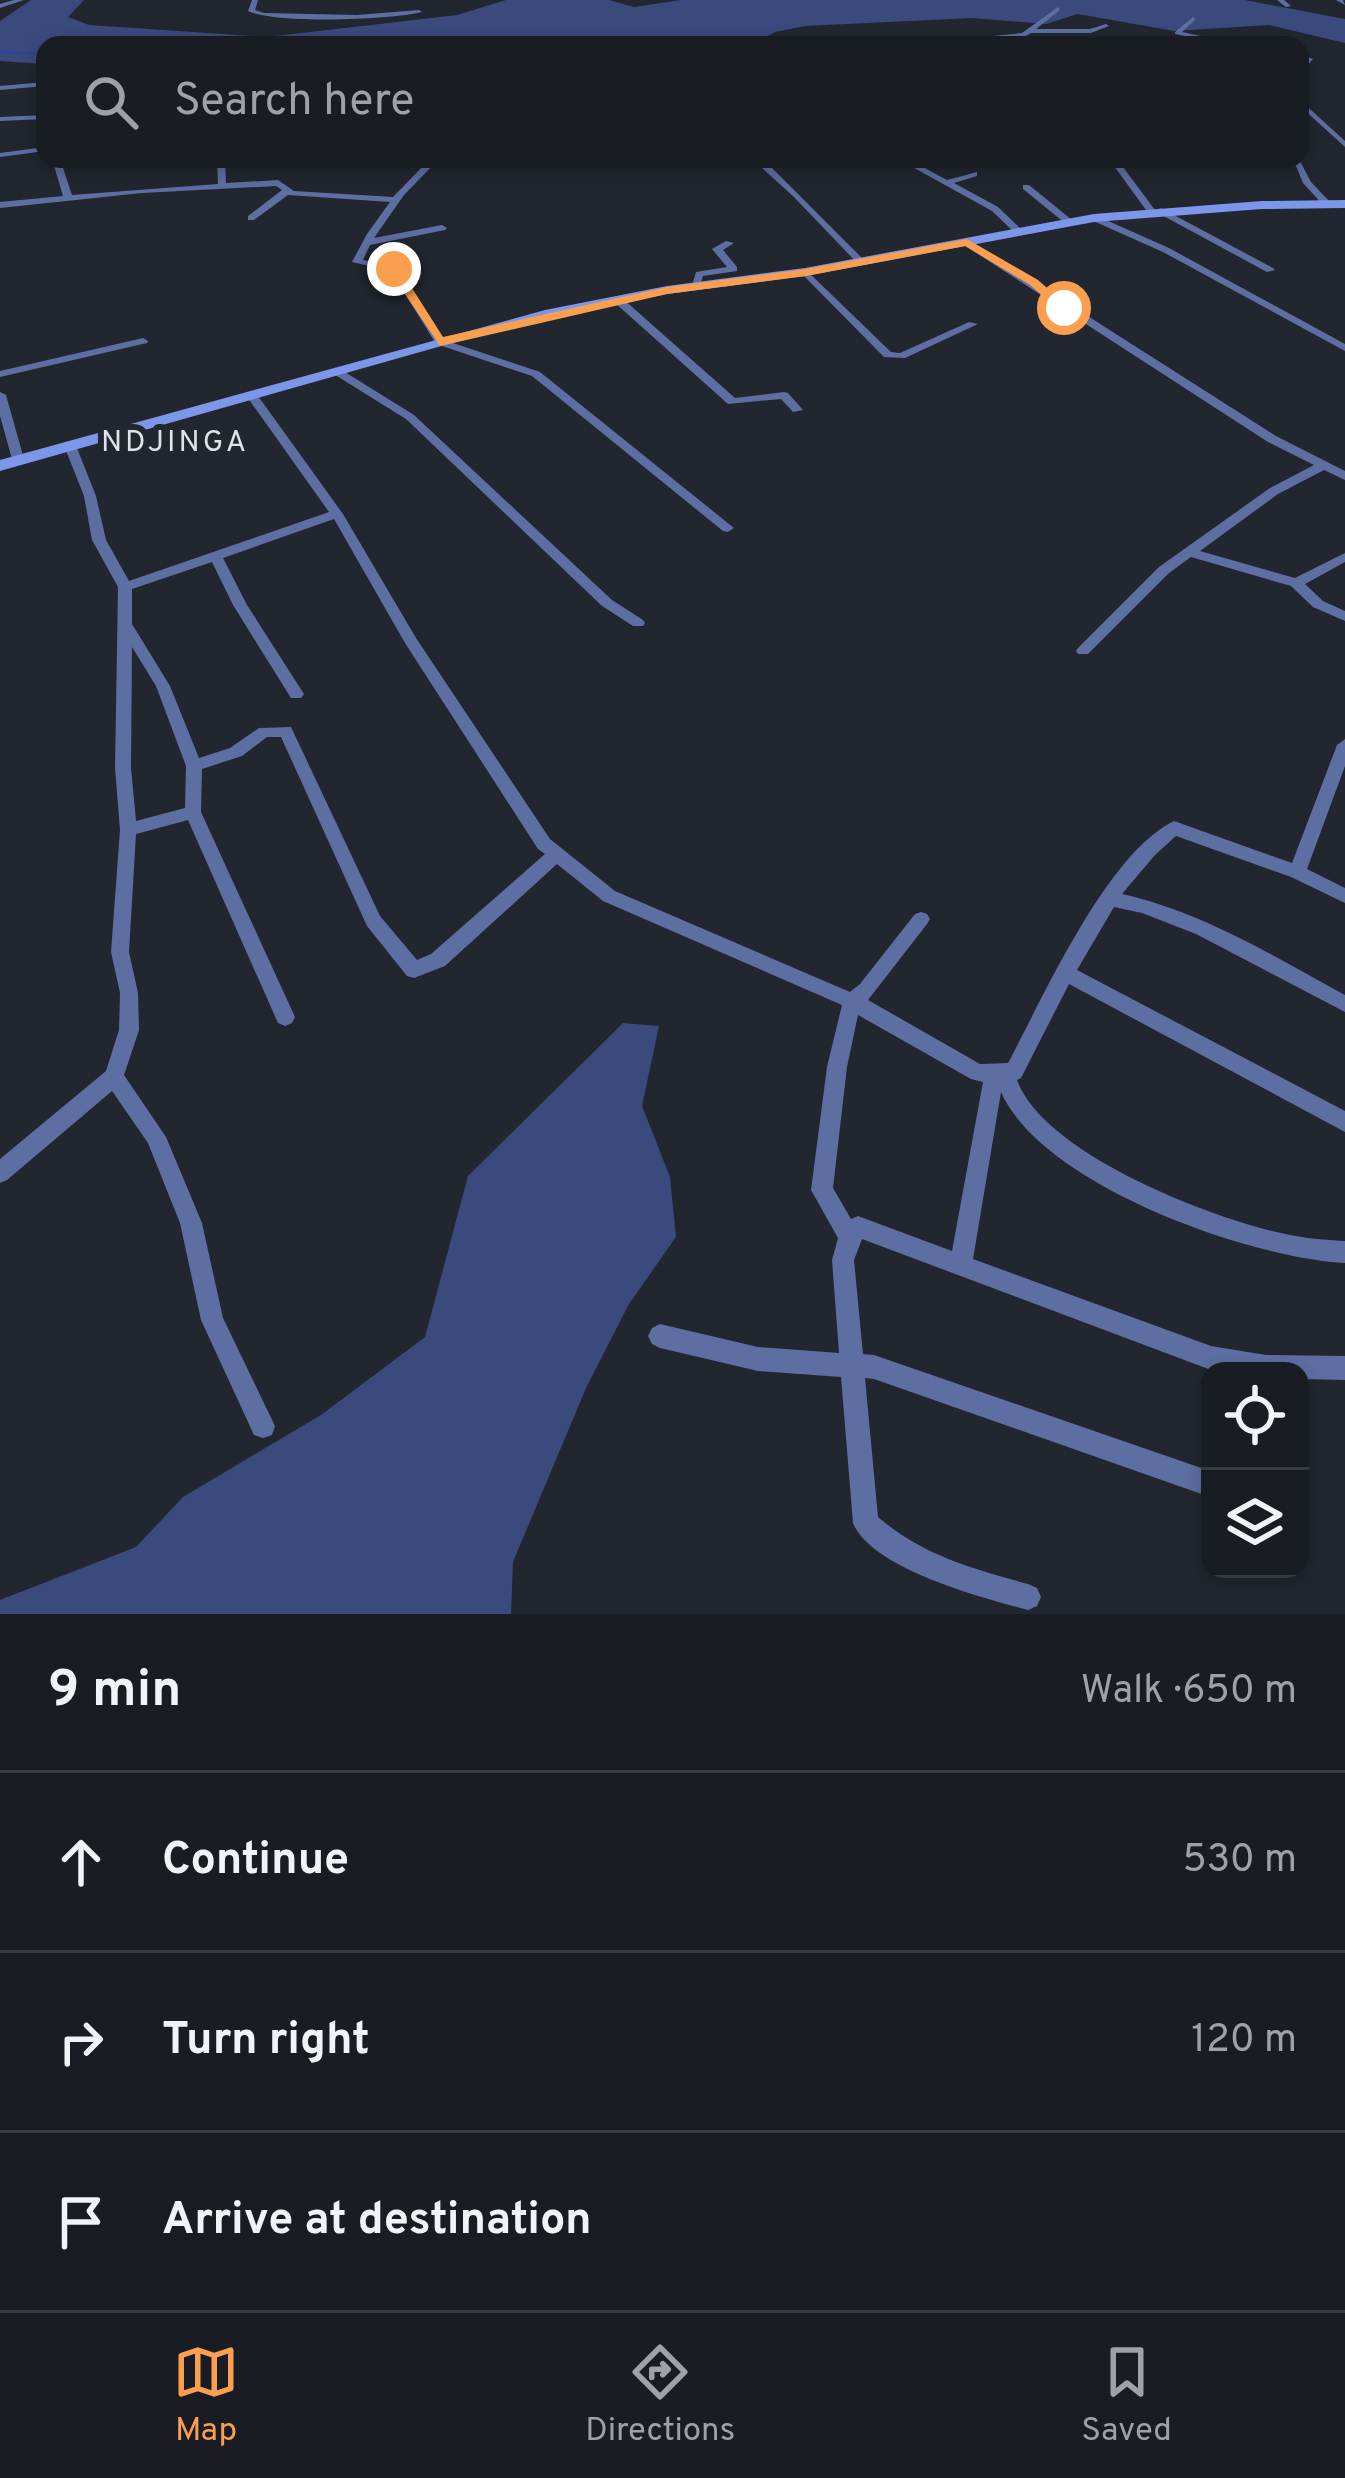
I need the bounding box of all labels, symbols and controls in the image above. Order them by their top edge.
search box [36,36,1309,168]
icon: search [78,69,144,135]
text: Search here [174,74,414,131]
route end [367,242,421,296]
route start [1037,281,1091,335]
district label: NDJINGA [101,425,249,462]
map controls [1201,1362,1309,1578]
button: locate [1201,1362,1309,1470]
button: layers [1201,1470,1309,1578]
text: 9 min [48,1660,181,1725]
text: Walk · 650 m [1081,1668,1297,1717]
icon: ahead [48,1829,114,1895]
text: Continue [162,1833,349,1890]
text: 530 m [1182,1837,1297,1886]
icon: right [48,2009,114,2075]
text: Turn right [162,2013,370,2070]
text: 120 m [1191,2017,1297,2066]
icon: arrive [48,2189,114,2255]
text: Arrive at destination [162,2193,592,2250]
tab: Map [173,2339,239,2453]
tab: Directions [585,2339,735,2453]
tab: Saved [1081,2339,1172,2453]

